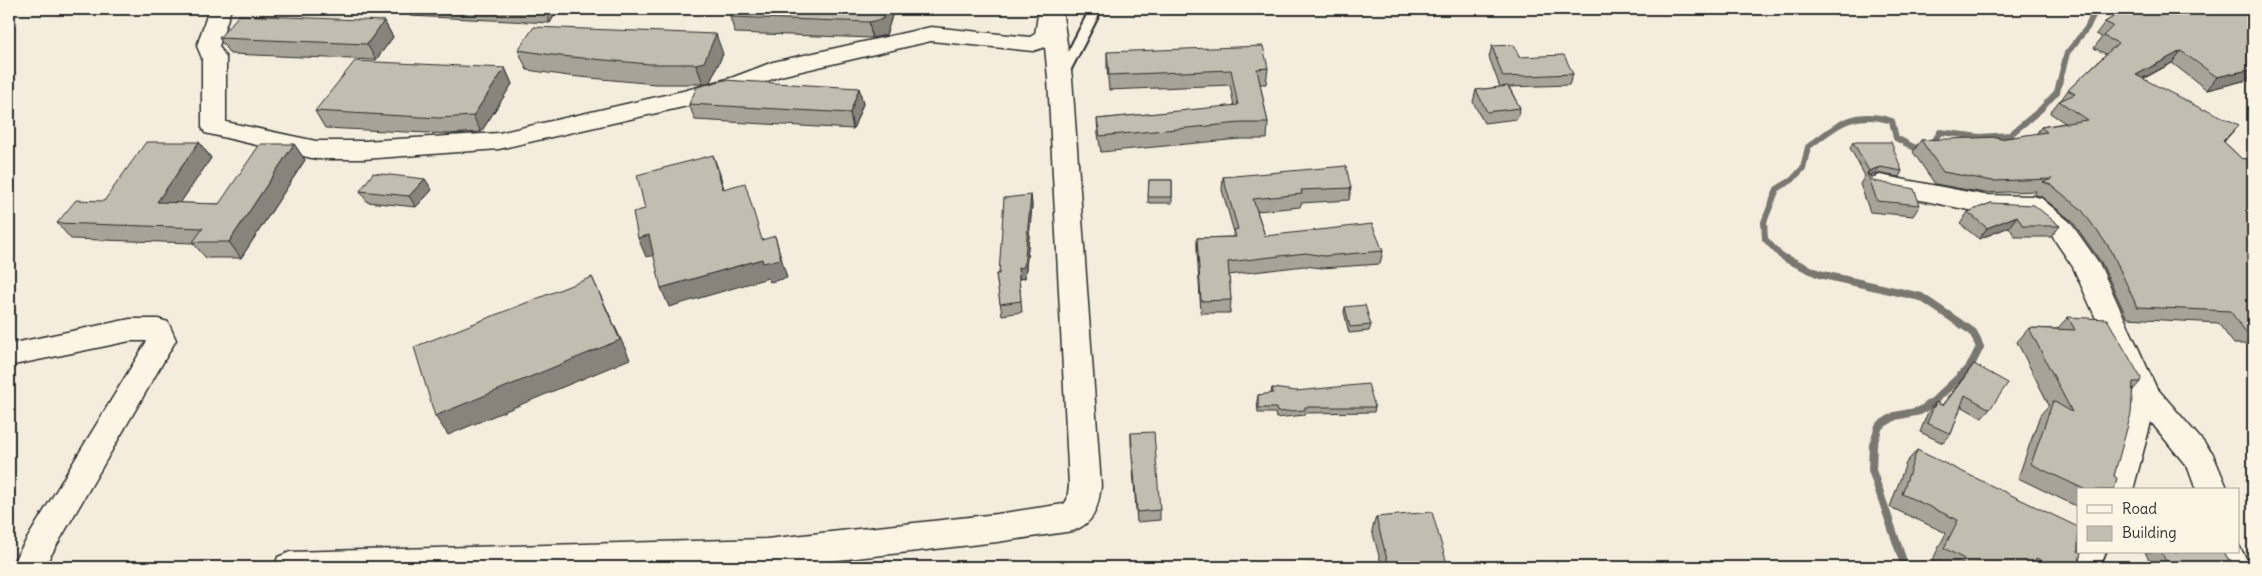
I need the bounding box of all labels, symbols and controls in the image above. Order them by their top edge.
legend [2077,488,2240,554]
text: Road [2122,499,2157,518]
text: Building [2122,523,2177,542]

